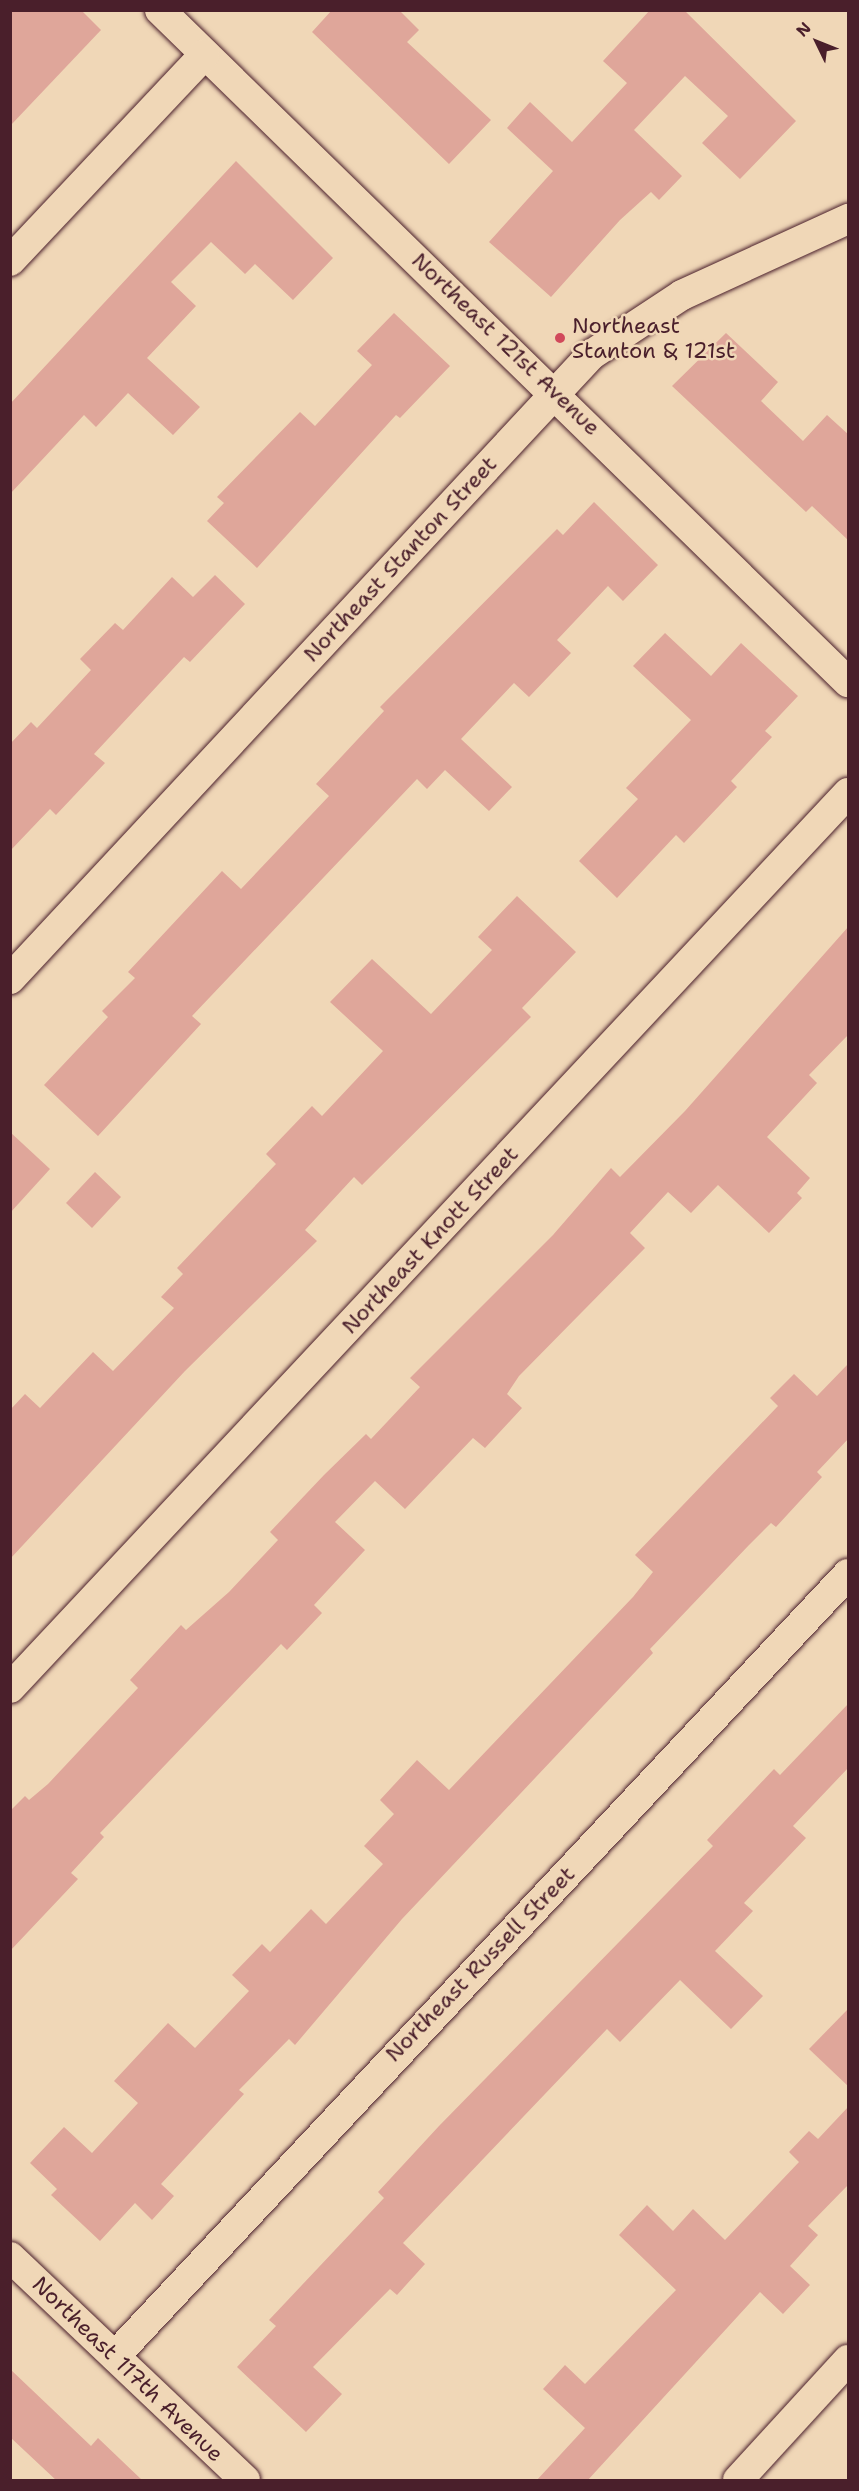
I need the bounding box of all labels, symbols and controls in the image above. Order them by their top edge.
north arrow [787,12,847,72]
text: N [791,18,815,41]
street label: Northeast 121st Avenue [406,247,606,441]
place label: Northeast Stanton & 121st [572,312,735,364]
marker: Northeast Stanton & 121st [553,331,567,345]
street label: Northeast Stanton Street [298,451,502,667]
street label: Northeast Knott Street [336,1141,524,1339]
street label: Northeast Russell Street [380,1861,580,2067]
street label: Northeast 117th Avenue [27,2271,229,2467]

